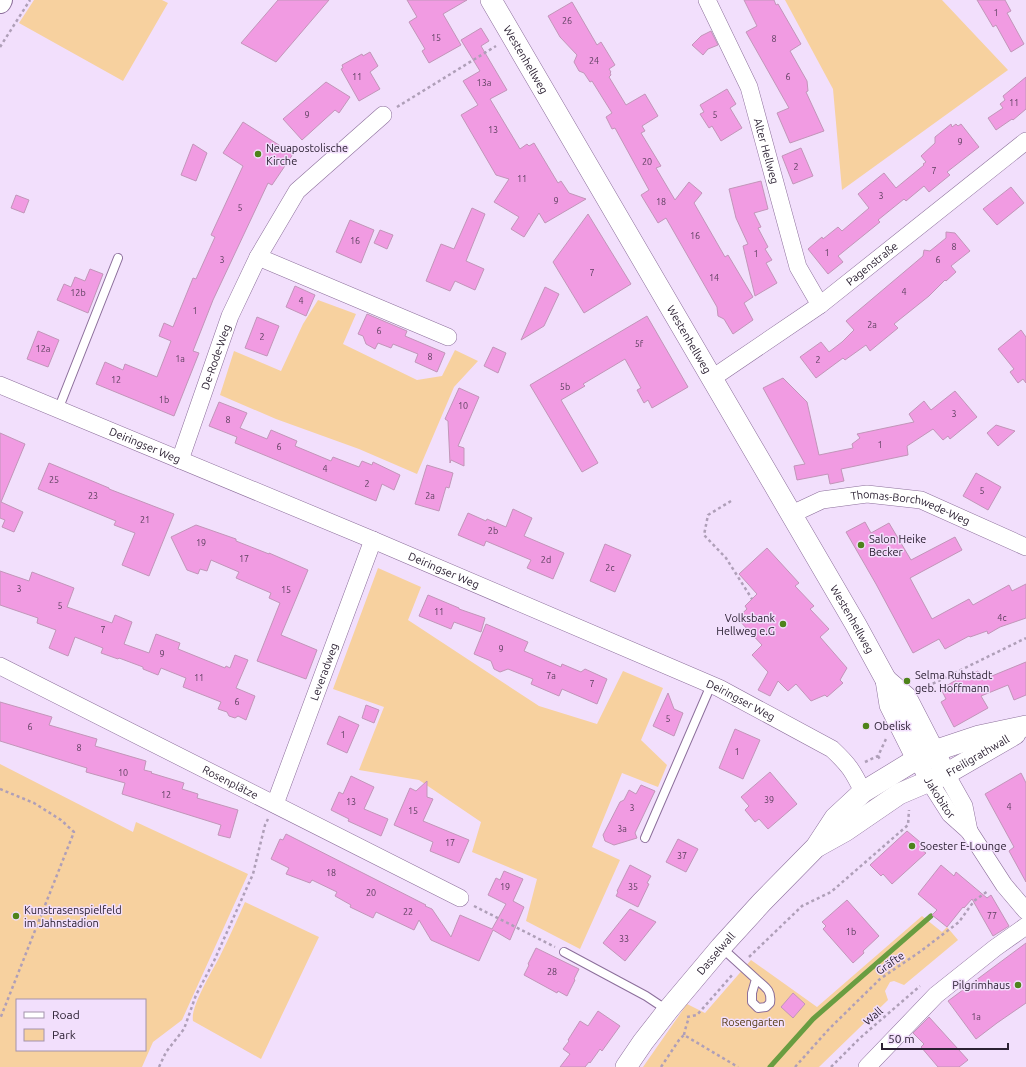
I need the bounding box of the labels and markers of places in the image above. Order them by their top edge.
place label: Neuapostolische Kirche [266,142,348,167]
marker: Neuapostolische Kirche [253,149,263,159]
place label: Salon Heike Becker [869,533,926,558]
marker: Salon Heike Becker [856,540,866,550]
place label: Volksbank Hellweg e.G [716,612,775,637]
marker: Volksbank Hellweg e.G [778,619,788,629]
place label: Selma Ruhstadt geb. Hoffmann [915,669,993,694]
marker: Selma Ruhstadt geb. Hoffmann [902,676,912,686]
place label: Obelisk [874,720,911,732]
marker: Obelisk [861,721,871,731]
place label: Soester E-Lounge [920,840,1006,852]
marker: Soester E-Lounge [907,841,917,851]
place label: Kunstrasenspielfeld im Jahnstadion [24,904,122,929]
marker: Kunstrasenspielfeld im Jahnstadion [11,911,21,921]
place label: Pilgrimhaus [952,979,1010,991]
marker: Pilgrimhaus [1013,980,1023,990]

